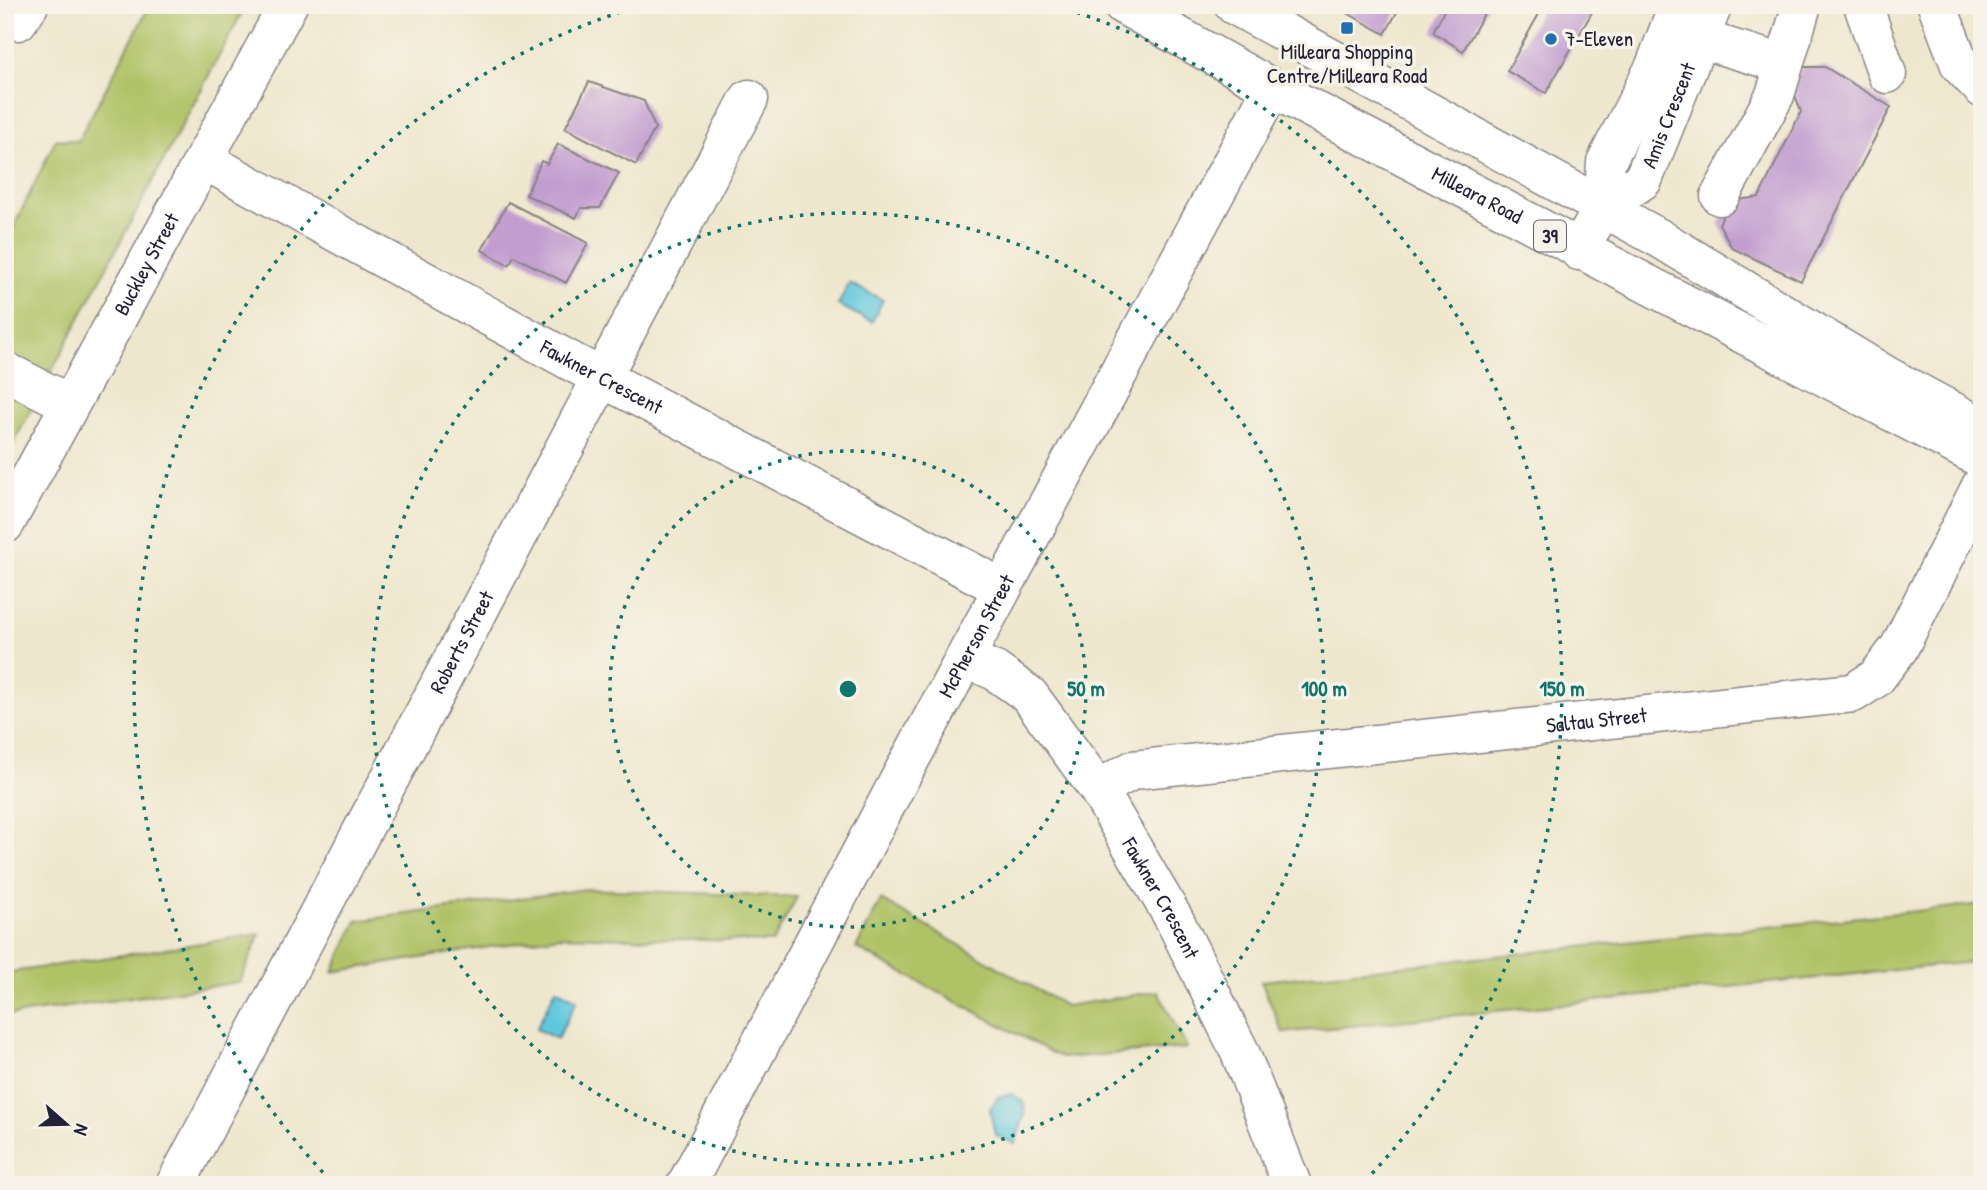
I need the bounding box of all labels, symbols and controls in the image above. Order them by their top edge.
marker: Milleara Shopping Centre/Milleara Road [1339,20,1355,36]
place label: 7-Eleven [1565,24,1633,53]
marker: 7-Eleven [1543,31,1559,47]
place label: Milleara Shopping Centre/Milleara Road [1267,37,1427,90]
street label: Amis Crescent [1634,57,1703,172]
street label: Milleara Road [1427,159,1528,230]
street label: Buckley Street [107,207,186,320]
road number: 39 [1534,220,1566,252]
street label: Fawkner Crescent [535,332,669,421]
street label: McPherson Street [931,569,1022,703]
street label: Roberts Street [422,585,501,698]
text: 50 m [1067,674,1105,703]
text: 100 m [1301,674,1347,703]
text: 150 m [1539,674,1585,703]
centre of rings [836,677,860,701]
street label: Saltau Street [1545,700,1649,740]
street label: Fawkner Crescent [1115,831,1207,964]
north arrow [32,1088,102,1158]
text: N [68,1121,96,1139]

